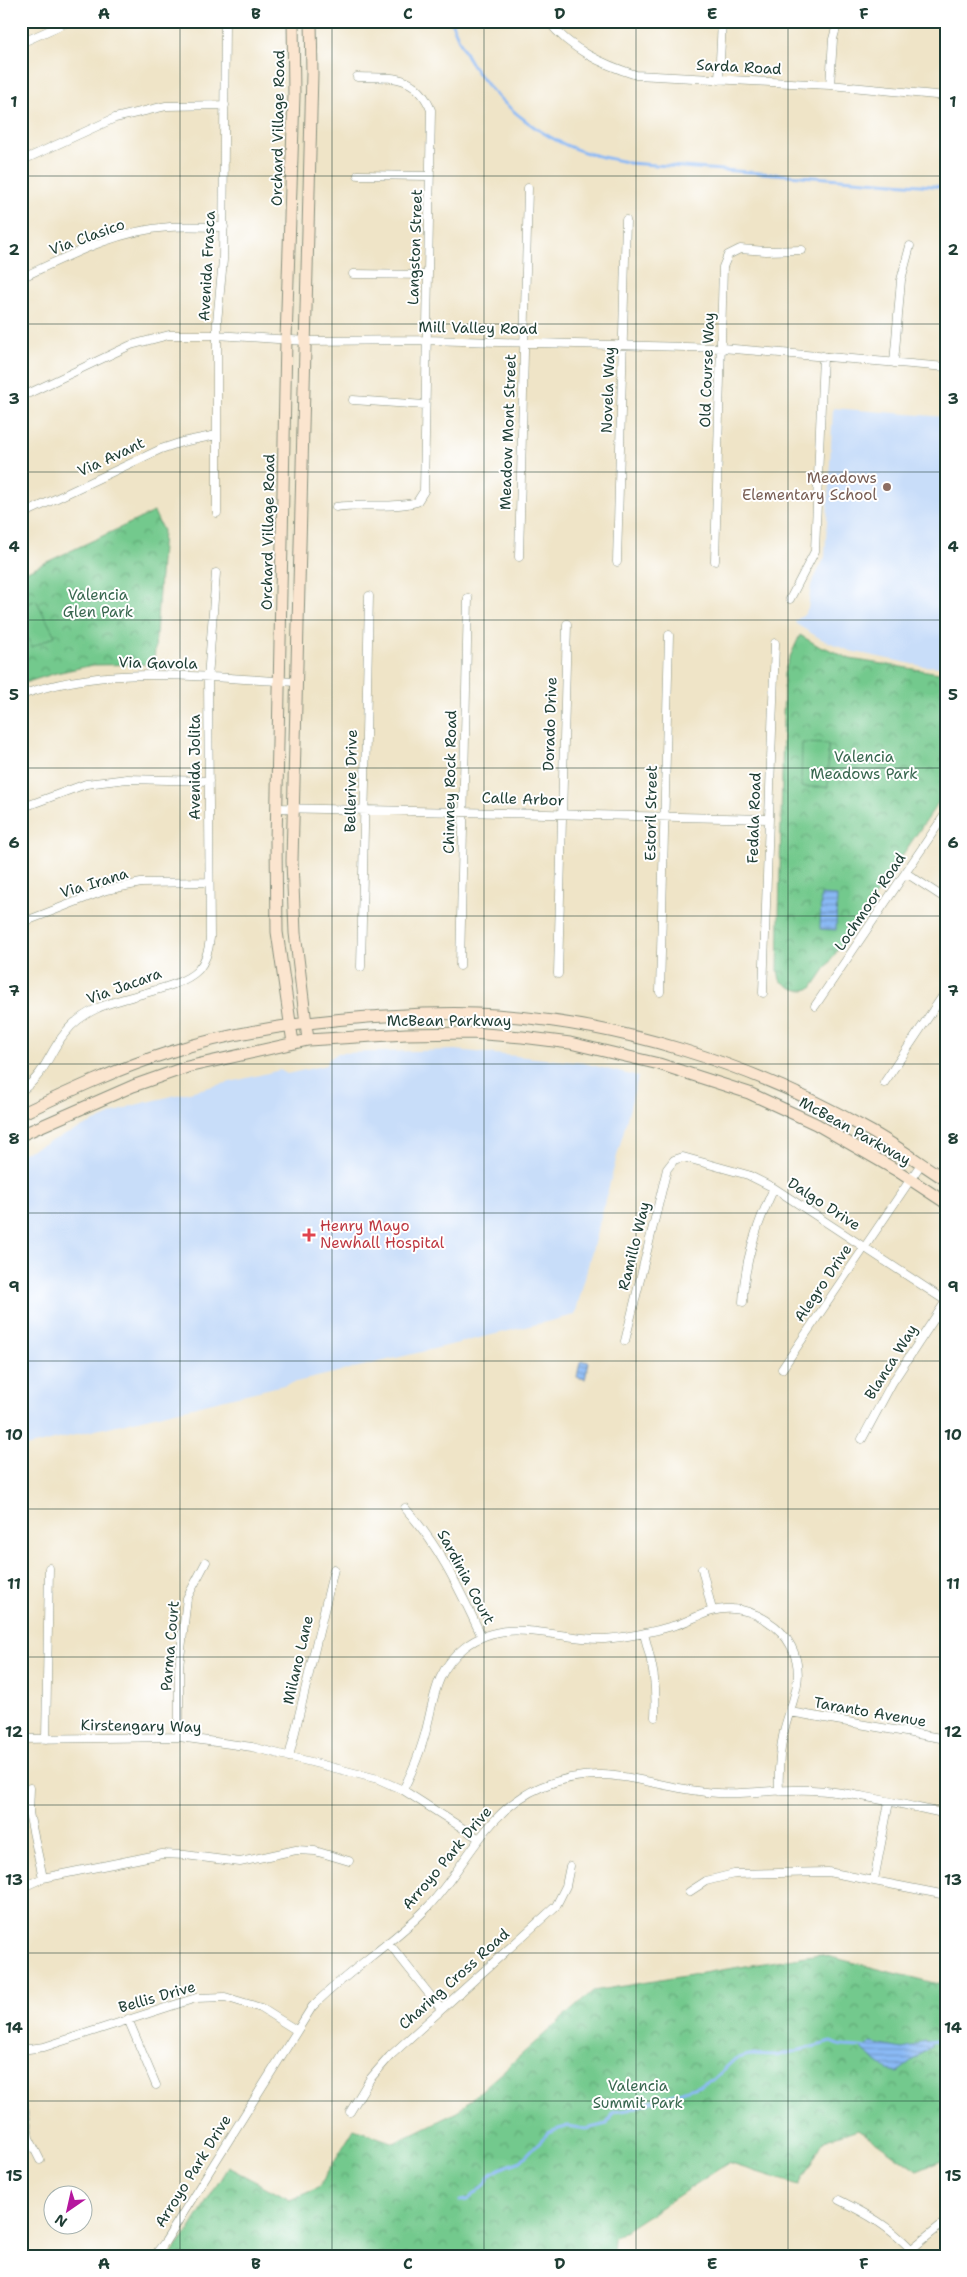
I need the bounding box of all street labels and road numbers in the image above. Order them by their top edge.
street label: Orchard Village Road [267,49,289,206]
street label: Sarda Road [696,55,783,79]
street label: Langston Street [403,189,427,305]
street label: Avenida Frasca [194,209,220,322]
street label: Via Clasico [46,214,128,260]
street label: Old Course Way [695,312,719,428]
street label: Mill Valley Road [418,317,538,339]
street label: Novela Way [596,346,620,434]
street label: Meadow Mont Street [495,353,521,511]
street label: Via Avant [74,433,148,481]
street label: Orchard Village Road [257,453,279,610]
street label: Via Gavola [118,652,199,674]
street label: Dorado Drive [538,677,562,771]
street label: Chimney Rock Road [439,709,461,854]
street label: Avenida Jolita [185,713,205,820]
street label: Bellerive Drive [340,729,362,833]
street label: Estoril Street [640,765,662,861]
street label: Fedala Road [742,771,766,864]
street label: Calle Arbor [481,788,565,810]
street label: Lochmoor Road [830,849,910,955]
street label: Via Irana [57,863,131,903]
street label: Via Jacara [84,963,165,1009]
street label: McBean Parkway [387,1011,511,1031]
street label: McBean Parkway [796,1092,914,1170]
street label: Dalgo Drive [784,1173,864,1235]
street label: Ramillo Way [613,1200,655,1292]
street label: Alegro Drive [790,1240,856,1326]
street label: Blanca Way [860,1321,922,1403]
street label: Sardinia Court [433,1526,499,1628]
street label: Parma Court [156,1600,184,1692]
street label: Milano Lane [278,1614,318,1706]
street label: Taranto Avenue [812,1692,928,1732]
street label: Kirstengary Way [80,1715,202,1737]
street label: Arroyo Park Drive [398,1802,496,1914]
street label: Charing Cross Road [394,1924,514,2034]
street label: Bellis Drive [116,1976,198,2018]
street label: Arroyo Park Drive [150,2111,236,2231]

